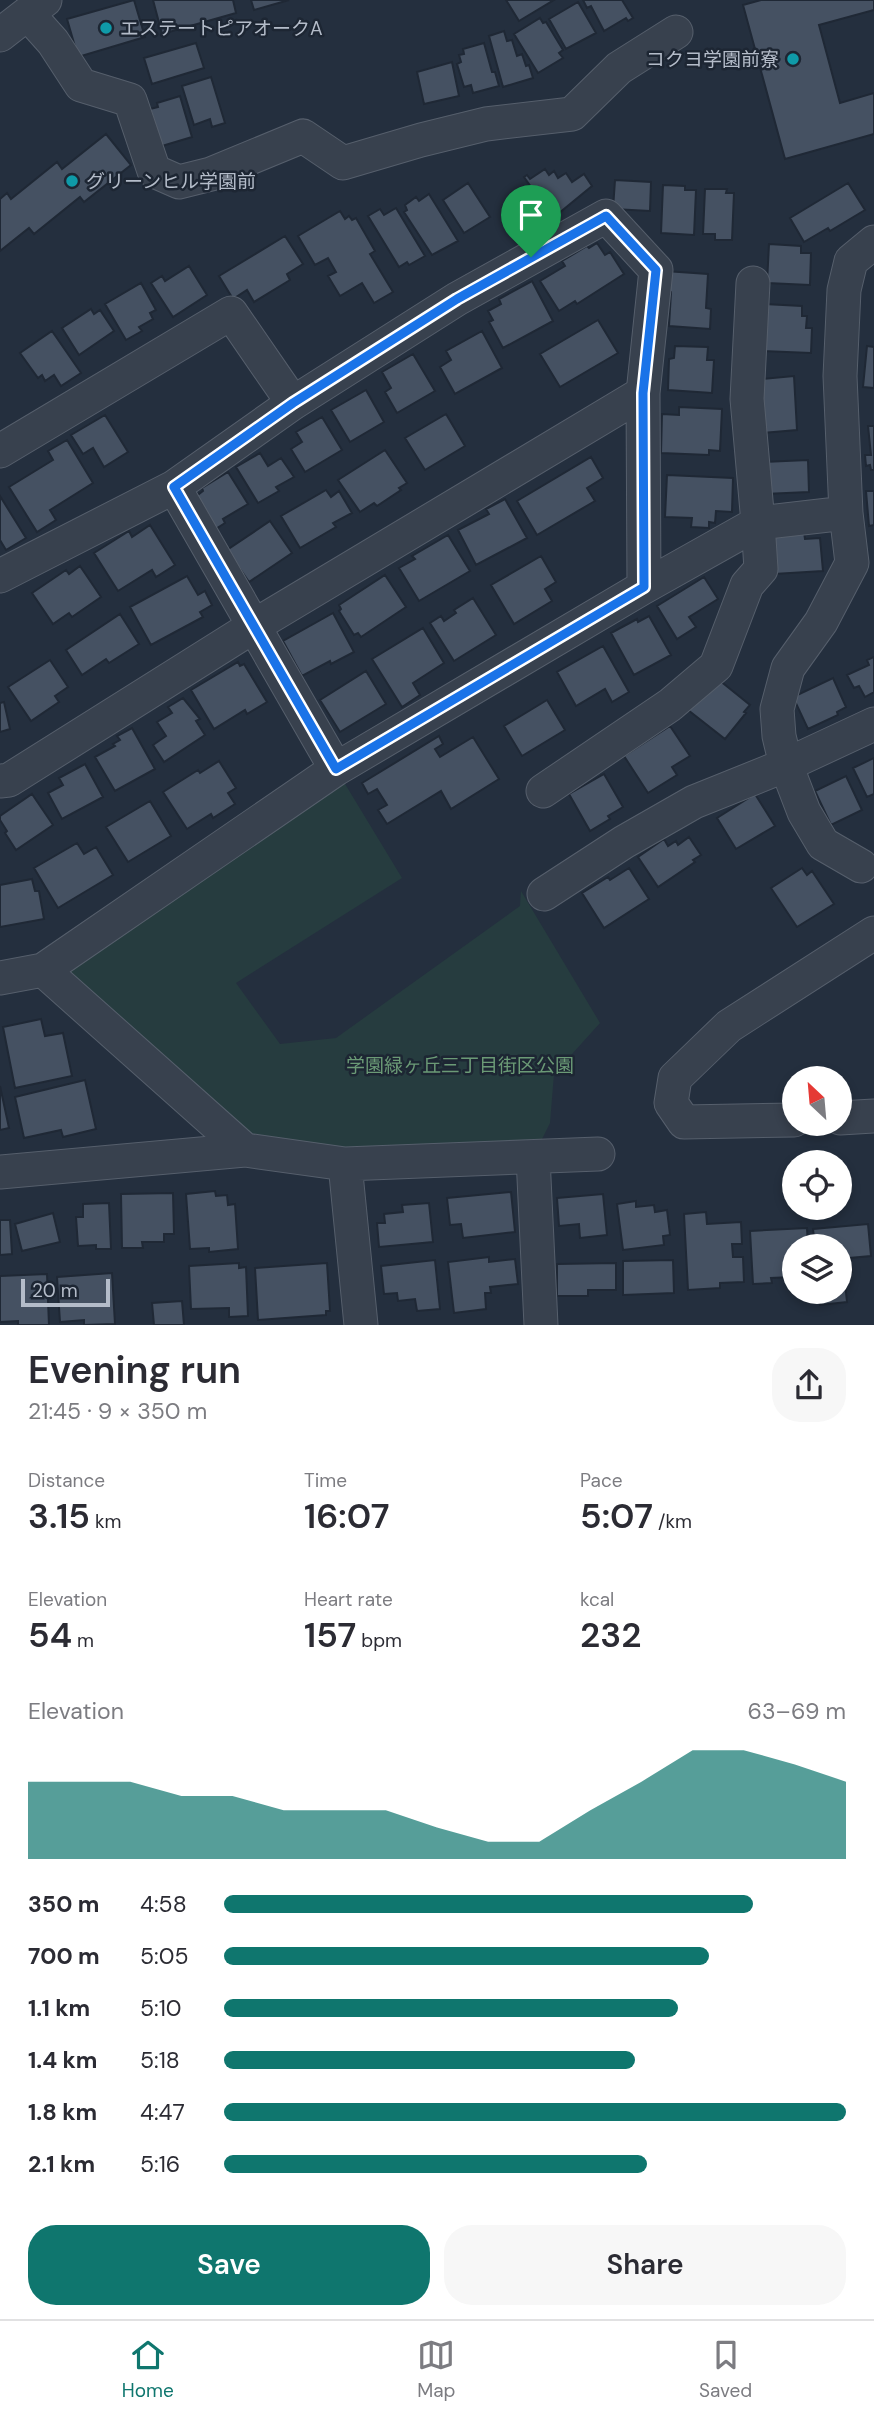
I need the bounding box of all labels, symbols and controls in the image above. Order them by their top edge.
place label: エステートピアオークA [120,16,323,41]
marker: エステートピアオークA [98,20,114,36]
place label: コクヨ学園前寮 [646,47,779,72]
marker: コクヨ学園前寮 [785,51,801,67]
place label: グリーンヒル学園前 [86,169,256,194]
marker: グリーンヒル学園前 [64,173,80,189]
pin [501,185,561,257]
icon: arrive [512,196,550,234]
park label: 学園緑ヶ丘三丁目街区公園 [346,1053,574,1078]
north arrow [782,1066,852,1136]
map controls [782,1066,852,1304]
button: locate [782,1150,852,1220]
button: layers [782,1234,852,1304]
scale bar [21,1276,110,1308]
text: 20 m [32,1278,78,1303]
text: Evening run [28,1345,241,1395]
button: share [772,1348,846,1422]
text: 21:45 · 9 × 350 m [28,1396,207,1426]
text: Distance [28,1468,105,1493]
text: Time [304,1468,347,1493]
text: Pace [580,1468,623,1493]
text: 3.15 [28,1493,90,1539]
text: 16:07 [304,1493,390,1539]
text: 5:07 [580,1493,653,1539]
text: km [90,1509,122,1534]
text: /km [653,1509,692,1534]
text: Elevation [28,1587,107,1612]
text: Heart rate [304,1587,393,1612]
text: kcal [580,1587,614,1612]
text: 54 [28,1612,72,1658]
text: 157 [304,1612,356,1658]
text: 232 [580,1612,641,1658]
text: m [72,1628,94,1653]
text: bpm [356,1628,402,1653]
text: Elevation [28,1696,124,1726]
text: 63–69 m [748,1696,846,1726]
text: 350 m [28,1889,99,1919]
text: 4:58 [140,1889,187,1919]
text: 700 m [28,1941,100,1971]
text: 5:05 [140,1941,188,1971]
text: 1.1 km [28,1993,90,2023]
text: 5:10 [140,1993,182,2023]
text: 1.4 km [28,2045,97,2075]
text: 5:18 [140,2045,180,2075]
text: 1.8 km [28,2097,97,2127]
text: 4:47 [140,2097,185,2127]
text: 2.1 km [28,2149,95,2179]
text: 5:16 [140,2149,180,2179]
button: Save [28,2225,430,2305]
button: Share [444,2225,846,2305]
tab: Home [122,2336,174,2403]
tab: Map [417,2336,455,2403]
tab: Saved [699,2336,752,2403]

